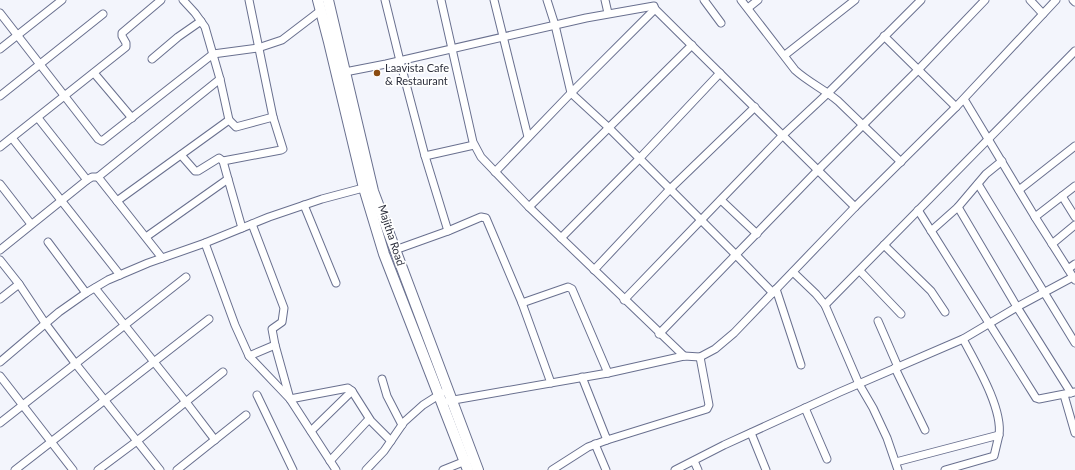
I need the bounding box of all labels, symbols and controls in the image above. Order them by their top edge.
place label: Laavista Cafe & Restaurant [385,61,449,87]
marker: Laavista Cafe & Restaurant [372,68,382,78]
street label: Majitha Road [376,203,408,267]

